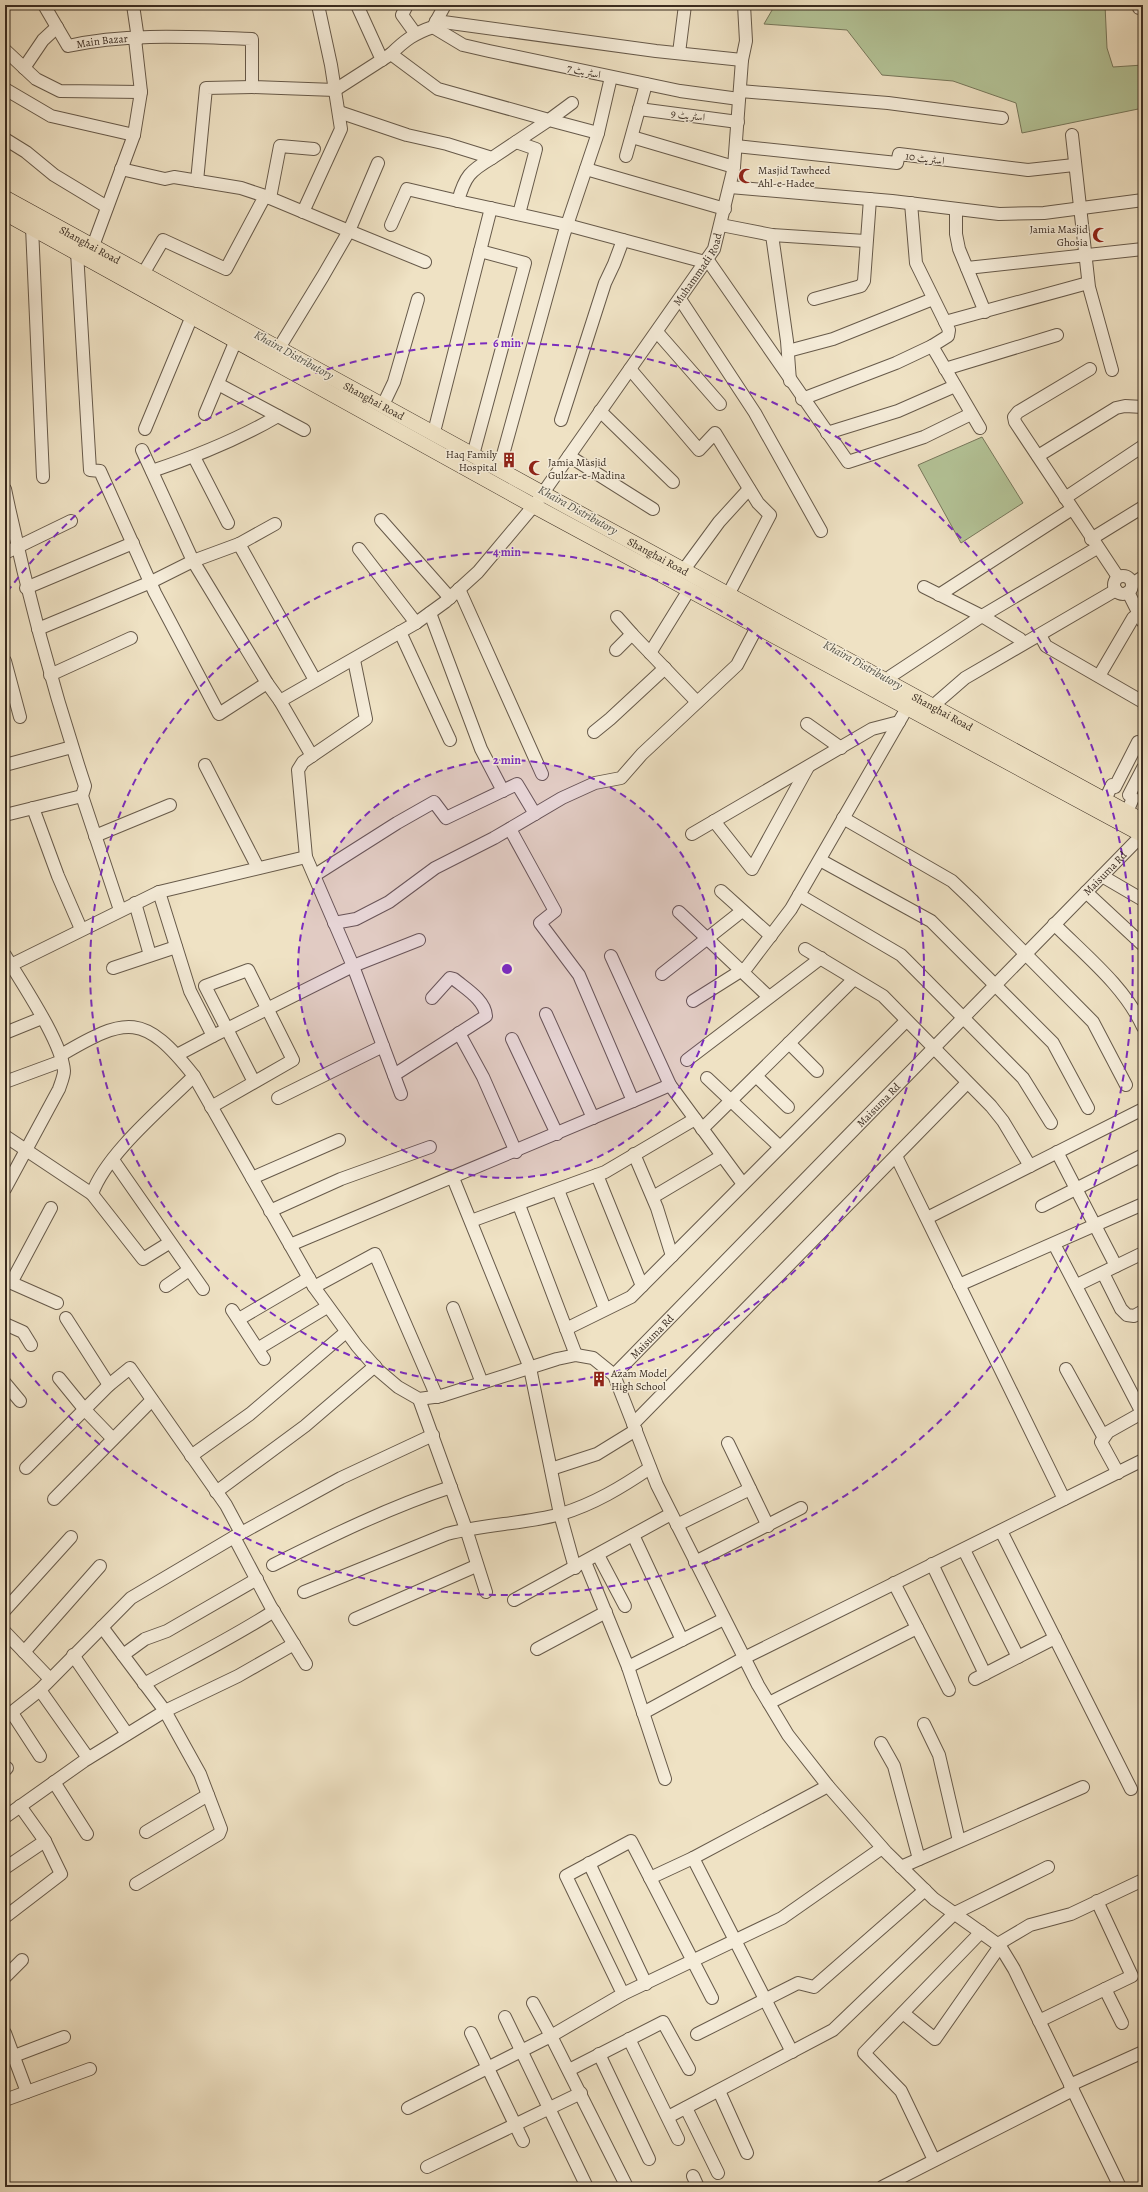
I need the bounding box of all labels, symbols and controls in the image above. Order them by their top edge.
street label: Main Bazar [75,31,128,52]
street label: اسٹریٹ 7 [566,61,602,82]
street label: اسٹریٹ 9 [670,106,706,125]
street label: اسٹریٹ 10 [905,148,945,169]
place label: Masjid Tawheed Ahl-e-Hadee [757,163,831,191]
mosque icon: Masjid Tawheed Ahl-e-Hadee [737,167,755,185]
street label: Shanghai Road [57,222,123,268]
place label: Jamia Masjid Ghosia [1030,222,1089,250]
mosque icon: Jamia Masjid Ghosia [1091,226,1109,244]
street label: Muhammadi Road [670,231,726,309]
water label: Khaira Distributory [251,327,337,384]
text: 6 min [493,335,521,351]
street label: Shanghai Road [341,378,407,424]
place label: Haq Family Hospital [446,447,497,475]
building icon: Haq Family Hospital [500,451,518,469]
place label: Jamia Masjid Gulzar-e-Madina [548,455,626,483]
mosque icon: Jamia Masjid Gulzar-e-Madina [527,459,545,477]
water label: Khaira Distributory [535,482,621,539]
street label: Shanghai Road [625,534,691,580]
text: 4 min [493,544,521,560]
water label: Khaira Distributory [820,637,906,694]
street label: Shanghai Road [909,689,976,735]
text: 2 min [493,752,521,768]
street label: Maisuma Rd [1080,848,1130,899]
centre of rings [500,962,514,976]
street label: Maisuma Rd [853,1080,904,1131]
street label: Maisuma Rd [627,1311,677,1362]
place label: Azam Model High School [610,1366,667,1394]
building icon: Azam Model High School [590,1370,608,1388]

